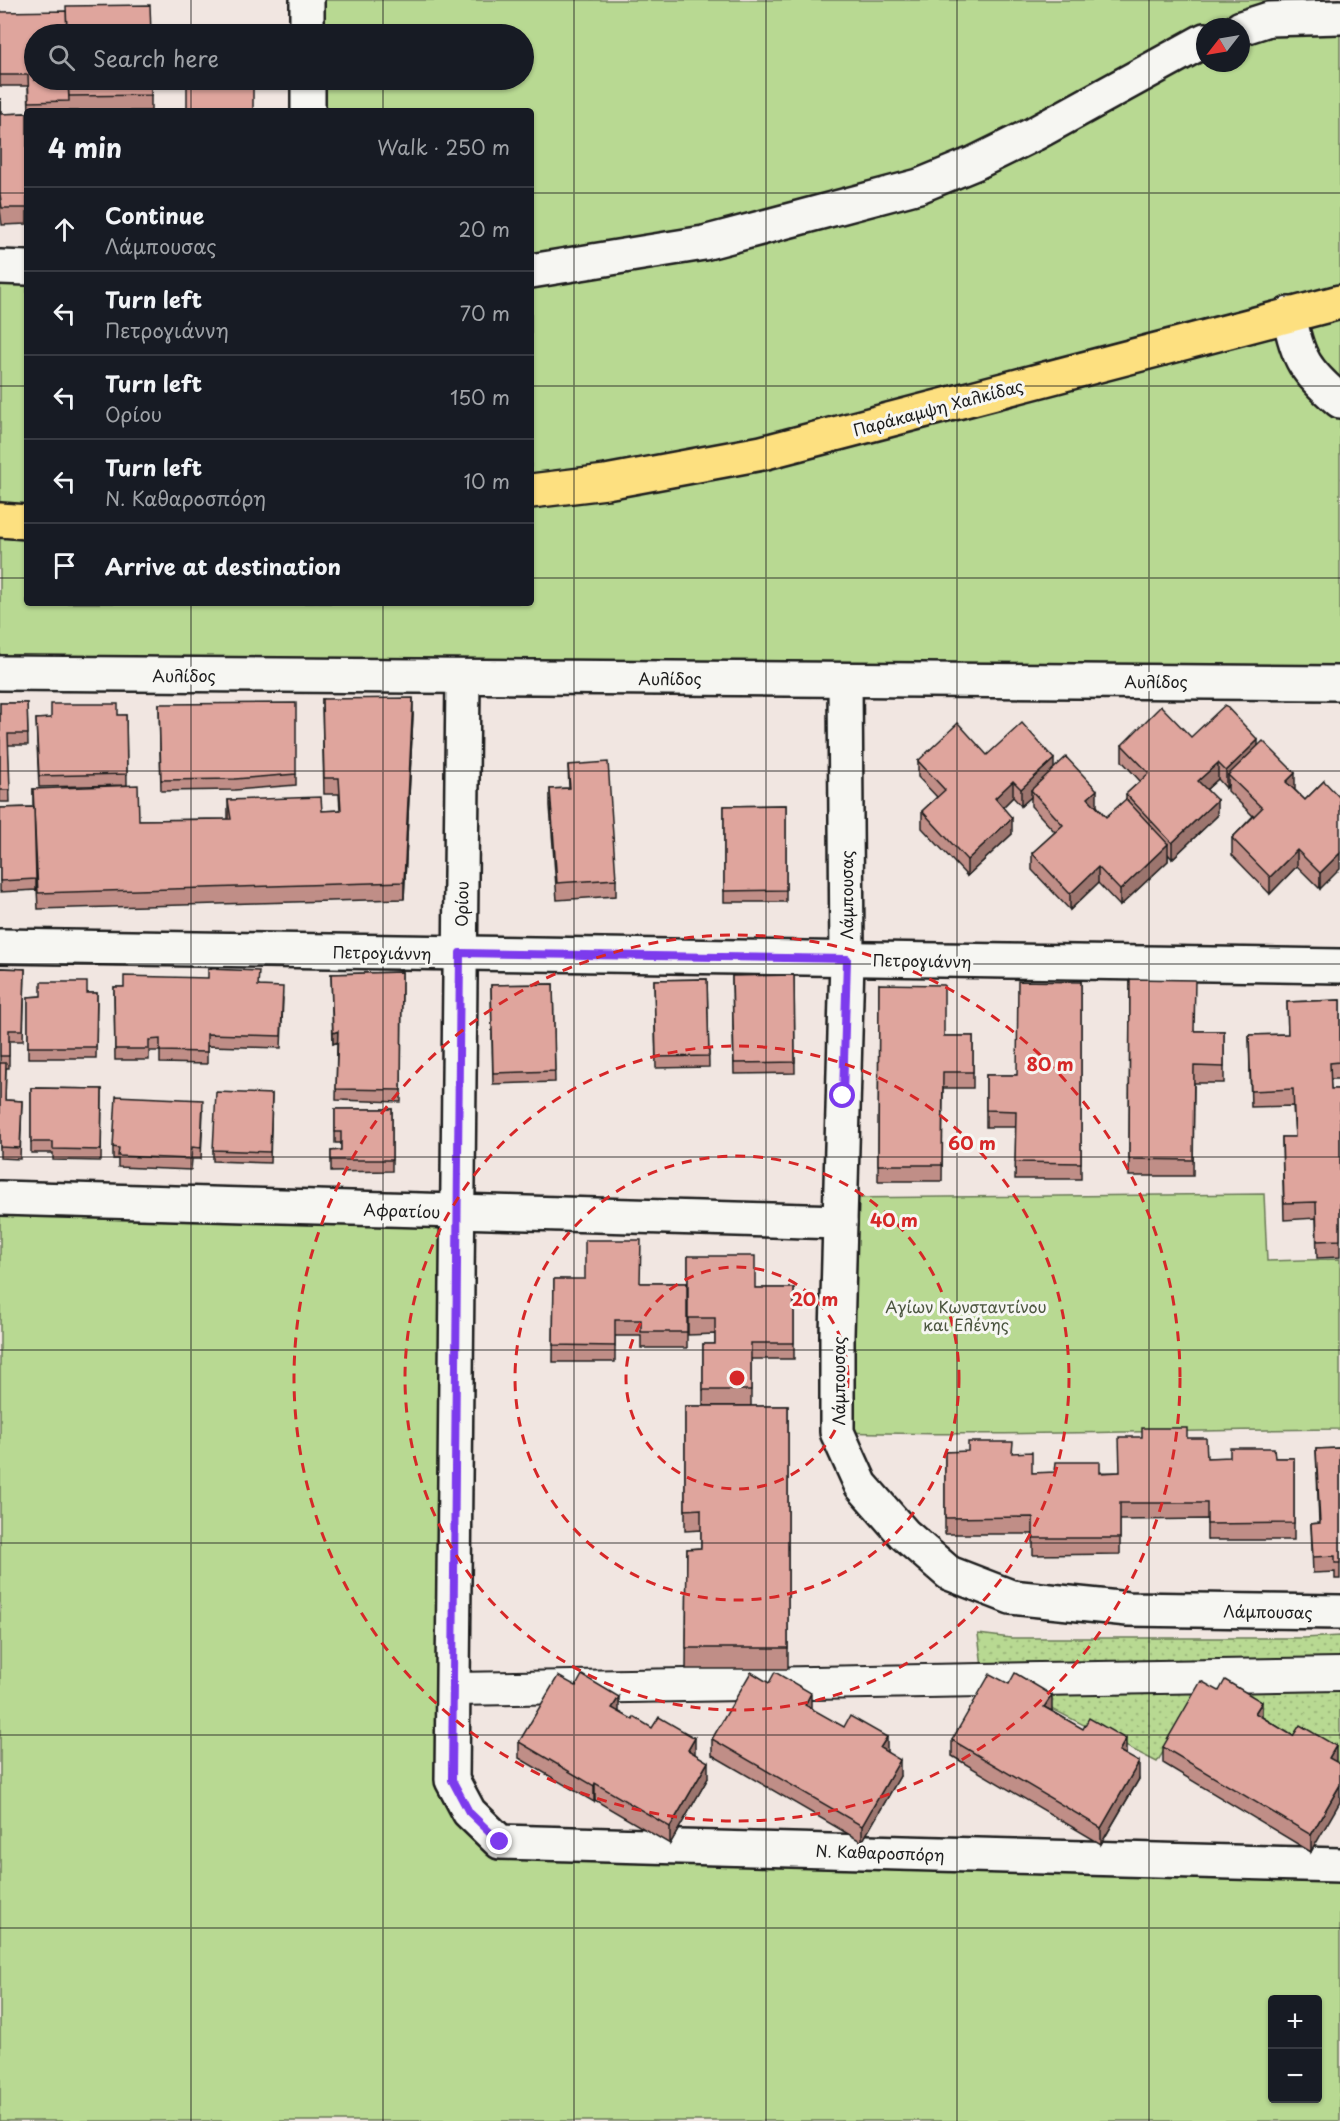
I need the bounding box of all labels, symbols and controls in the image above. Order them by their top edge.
north arrow [1196,18,1250,72]
search box [24,24,534,90]
icon: search [45,41,78,74]
text: Search here [93,41,219,74]
text: 4 min [48,128,122,167]
text: Walk · 250 m [377,132,510,162]
text: Continue [105,198,204,231]
icon: ahead [48,213,81,246]
text: 20 m [458,214,510,244]
text: Λάμπουσας [105,231,216,261]
text: Turn left [105,282,202,315]
icon: left [48,297,81,330]
text: 70 m [460,298,510,328]
text: Πετρογιάννη [105,315,229,345]
text: Turn left [105,366,202,399]
street label: Παράκαμψη Χαλκίδας [850,373,1026,441]
icon: left [48,381,81,414]
text: 150 m [450,382,510,412]
text: Ορίου [105,399,162,429]
text: Turn left [105,450,202,483]
icon: left [48,465,81,498]
text: 10 m [463,466,510,496]
text: Ν. Καθαροσπόρη [105,483,266,513]
icon: arrive [48,549,81,582]
text: Arrive at destination [105,549,341,582]
street label: Αυλίδος [152,663,216,687]
street label: Αυλίδος [638,666,702,690]
street label: Αυλίδος [1124,669,1188,693]
street label: Λάμπουσας [834,850,858,940]
street label: Ορίου [449,881,473,927]
street label: Πετρογιάννη [332,939,432,965]
street label: Πετρογιάννη [872,947,972,973]
text: 80 m [1026,1050,1074,1077]
route start [829,1082,855,1108]
text: 60 m [948,1129,996,1156]
street label: Αφρατίου [363,1197,441,1223]
text: 40 m [870,1206,918,1233]
text: 20 m [792,1285,838,1312]
park label: Αγίων Κωνσταντίνου και Ελένης [885,1294,1047,1336]
street label: Λάμπουσας [826,1336,850,1426]
centre of rings [727,1368,747,1388]
street label: Λάμπουσας [1223,1598,1313,1624]
route end [486,1828,512,1854]
street label: Ν. Καθαροσπόρη [815,1838,945,1866]
map controls [1268,1995,1322,2103]
button: + [1268,1995,1322,2049]
button: − [1268,2049,1322,2103]

